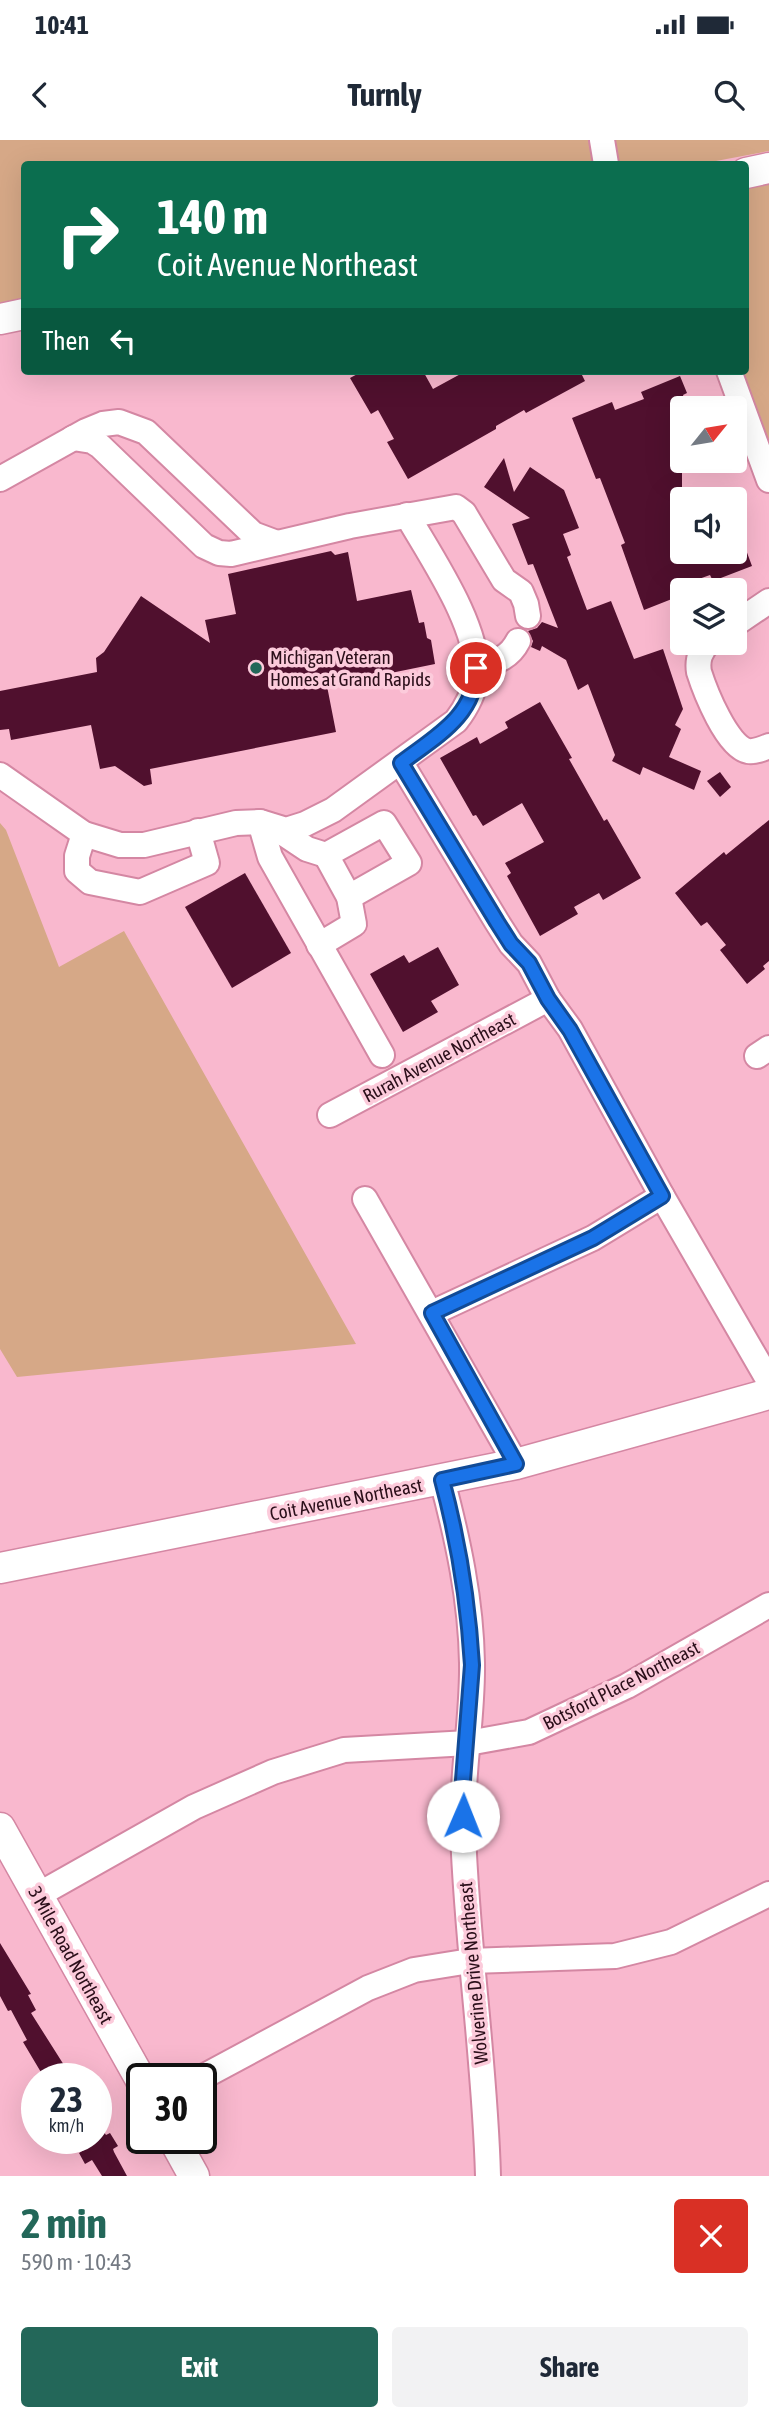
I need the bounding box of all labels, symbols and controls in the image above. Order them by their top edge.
text: 10:41 [35,10,89,40]
icon: back [21,76,59,114]
text: Turnly [347,76,422,113]
icon: search [710,76,748,114]
text: 140 m [157,188,268,244]
icon: right [42,189,133,280]
text: Coit Avenue Northeast [157,246,418,283]
icon: left [104,322,142,360]
text: Then [42,326,90,356]
north arrow [670,396,747,472]
map controls [670,396,747,655]
button: sound [670,487,747,564]
button: layers [670,578,747,655]
pin [446,638,506,698]
place label: Michigan Veteran Homes at Grand Rapids [270,646,431,690]
icon: arrive [457,649,495,687]
marker: Michigan Veteran Homes at Grand Rapids [248,660,264,676]
street label: Rurah Avenue Northeast [359,1007,519,1107]
street label: Coit Avenue Northeast [268,1473,424,1525]
street label: Botsford Place Northeast [539,1636,703,1734]
position arrow [426,1779,500,1853]
street label: Wolverine Drive Northeast [454,1881,492,2065]
street label: 3 Mile Road Northeast [24,1883,118,2027]
speed limit sign: 30 [126,2063,217,2154]
text: 23 [50,2079,83,2119]
text: km/h [49,2115,84,2136]
text: 2 min [21,2199,107,2247]
button: close [674,2199,748,2273]
text: 590 m · 10:43 [21,2249,132,2275]
button: Exit [21,2327,378,2407]
button: Share [392,2327,748,2407]

